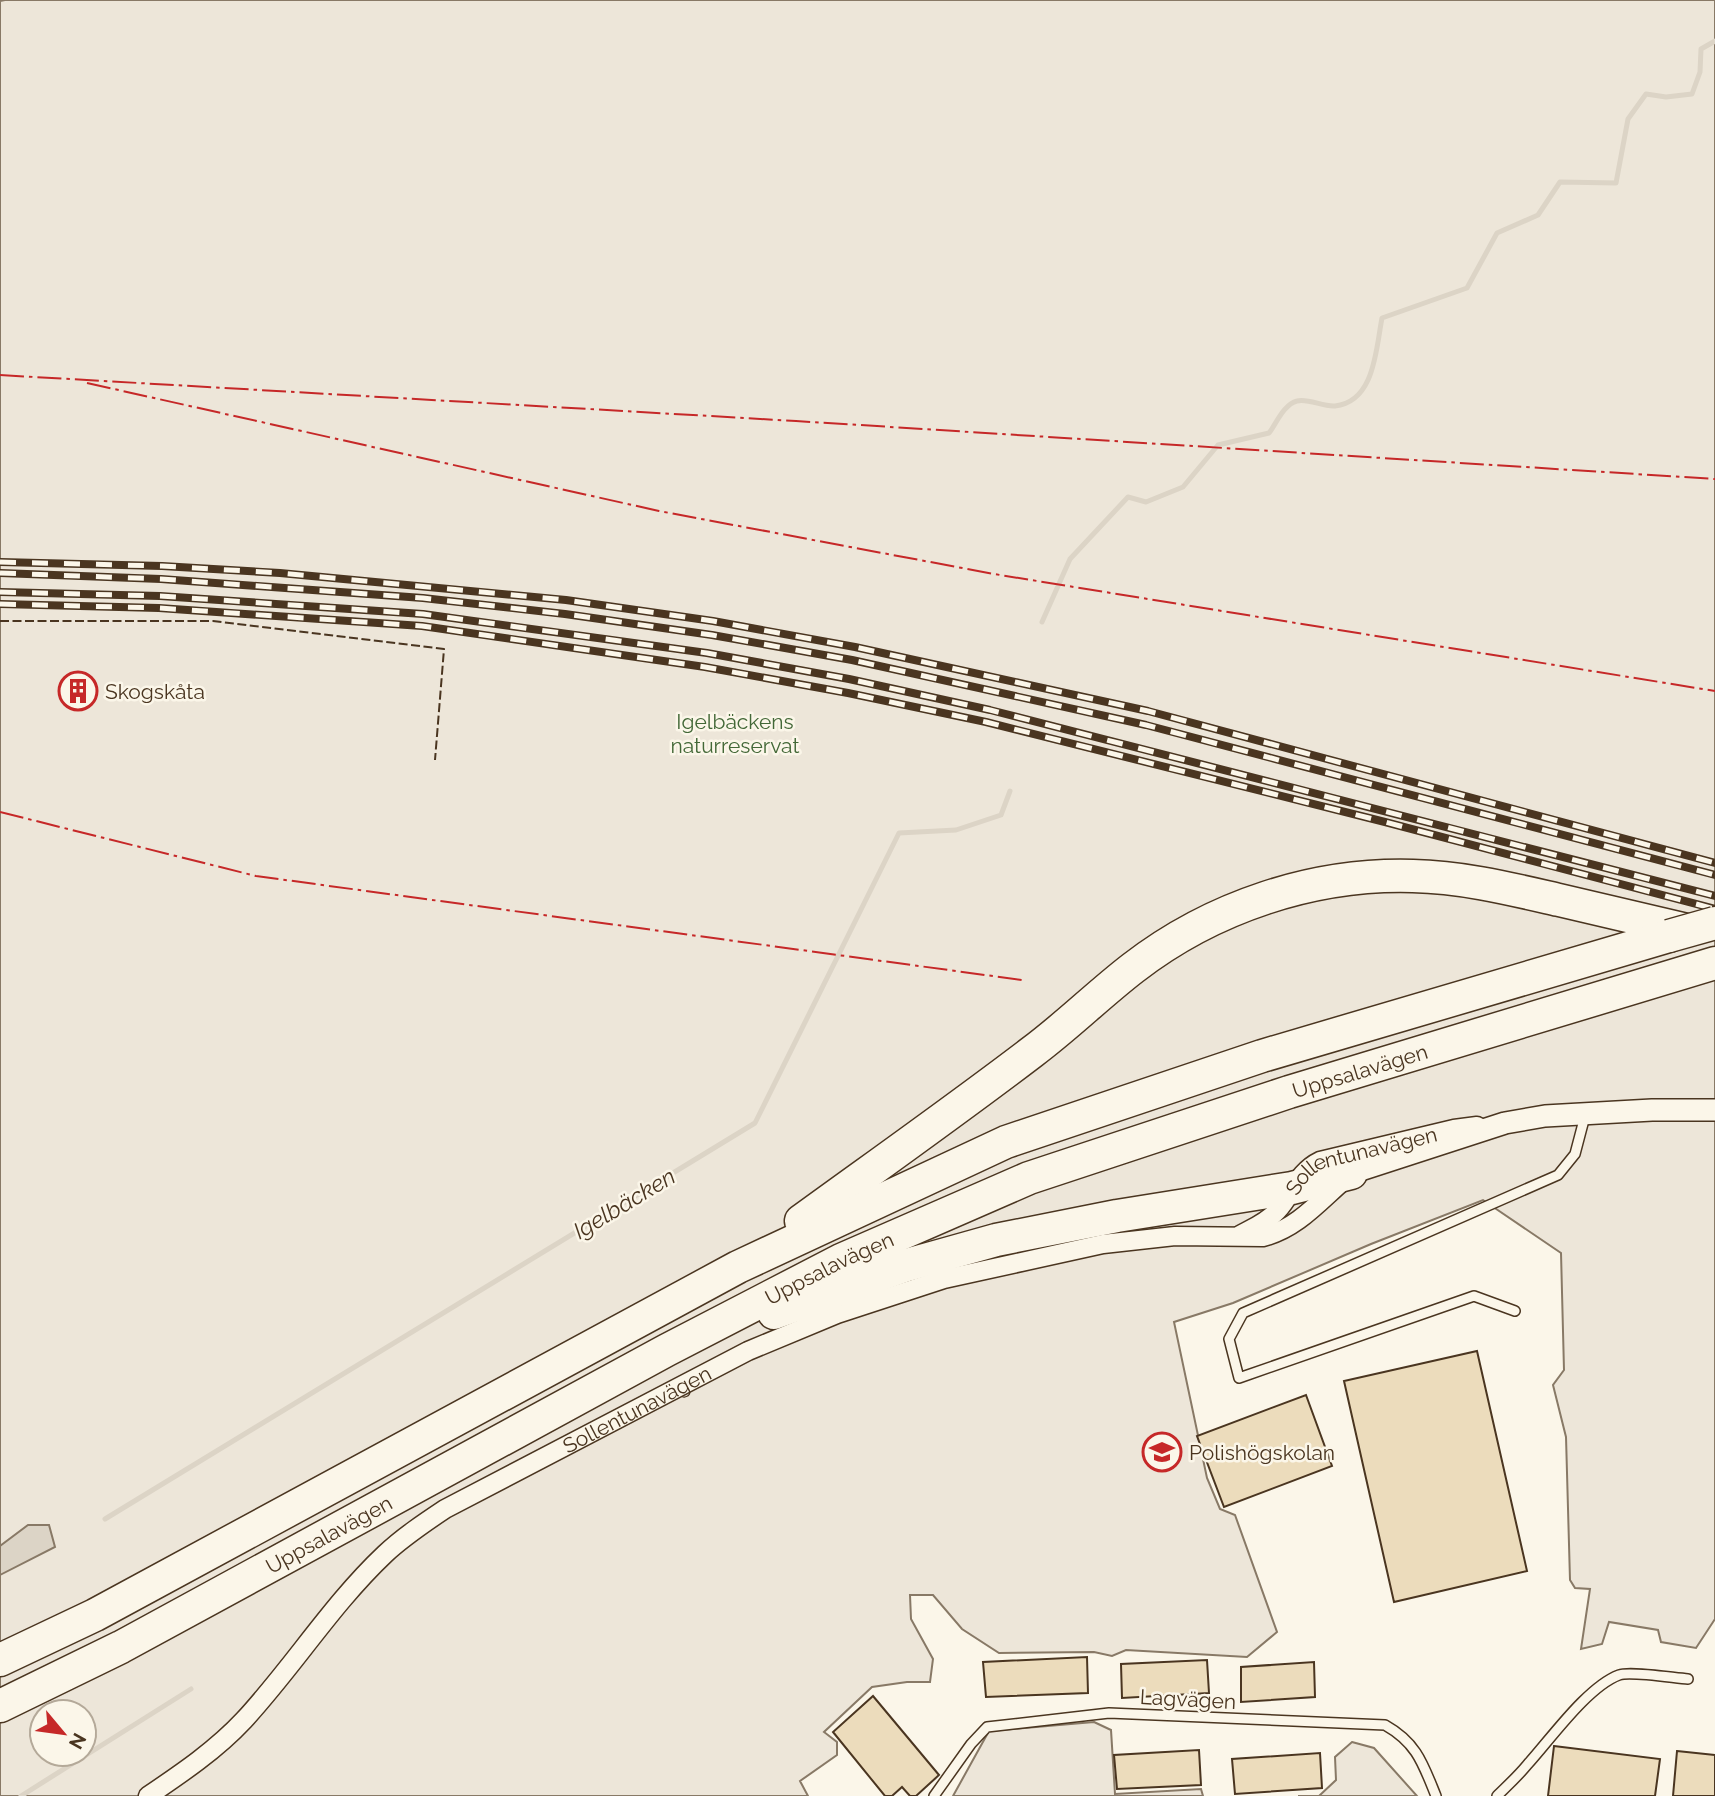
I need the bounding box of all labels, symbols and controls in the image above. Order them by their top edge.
building icon: Skogskåta [57,670,99,712]
place label: Skogskåta [105,679,205,704]
park label: Igelbäckens naturreservat [671,709,800,758]
street label: Uppsalavägen [1289,1038,1430,1103]
street label: Sollentunavägen [1280,1121,1439,1199]
water label: Igelbäcken [568,1162,680,1244]
street label: Uppsalavägen [761,1226,897,1310]
street label: Sollentunavägen [558,1360,715,1458]
school or university icon: Polishögskolan [1141,1431,1183,1473]
place label: Polishögskolan [1189,1440,1335,1465]
street label: Uppsalavägen [261,1490,396,1578]
street label: Lagvägen [1139,1684,1237,1714]
north arrow [28,1698,98,1768]
text: N [65,1730,91,1753]

